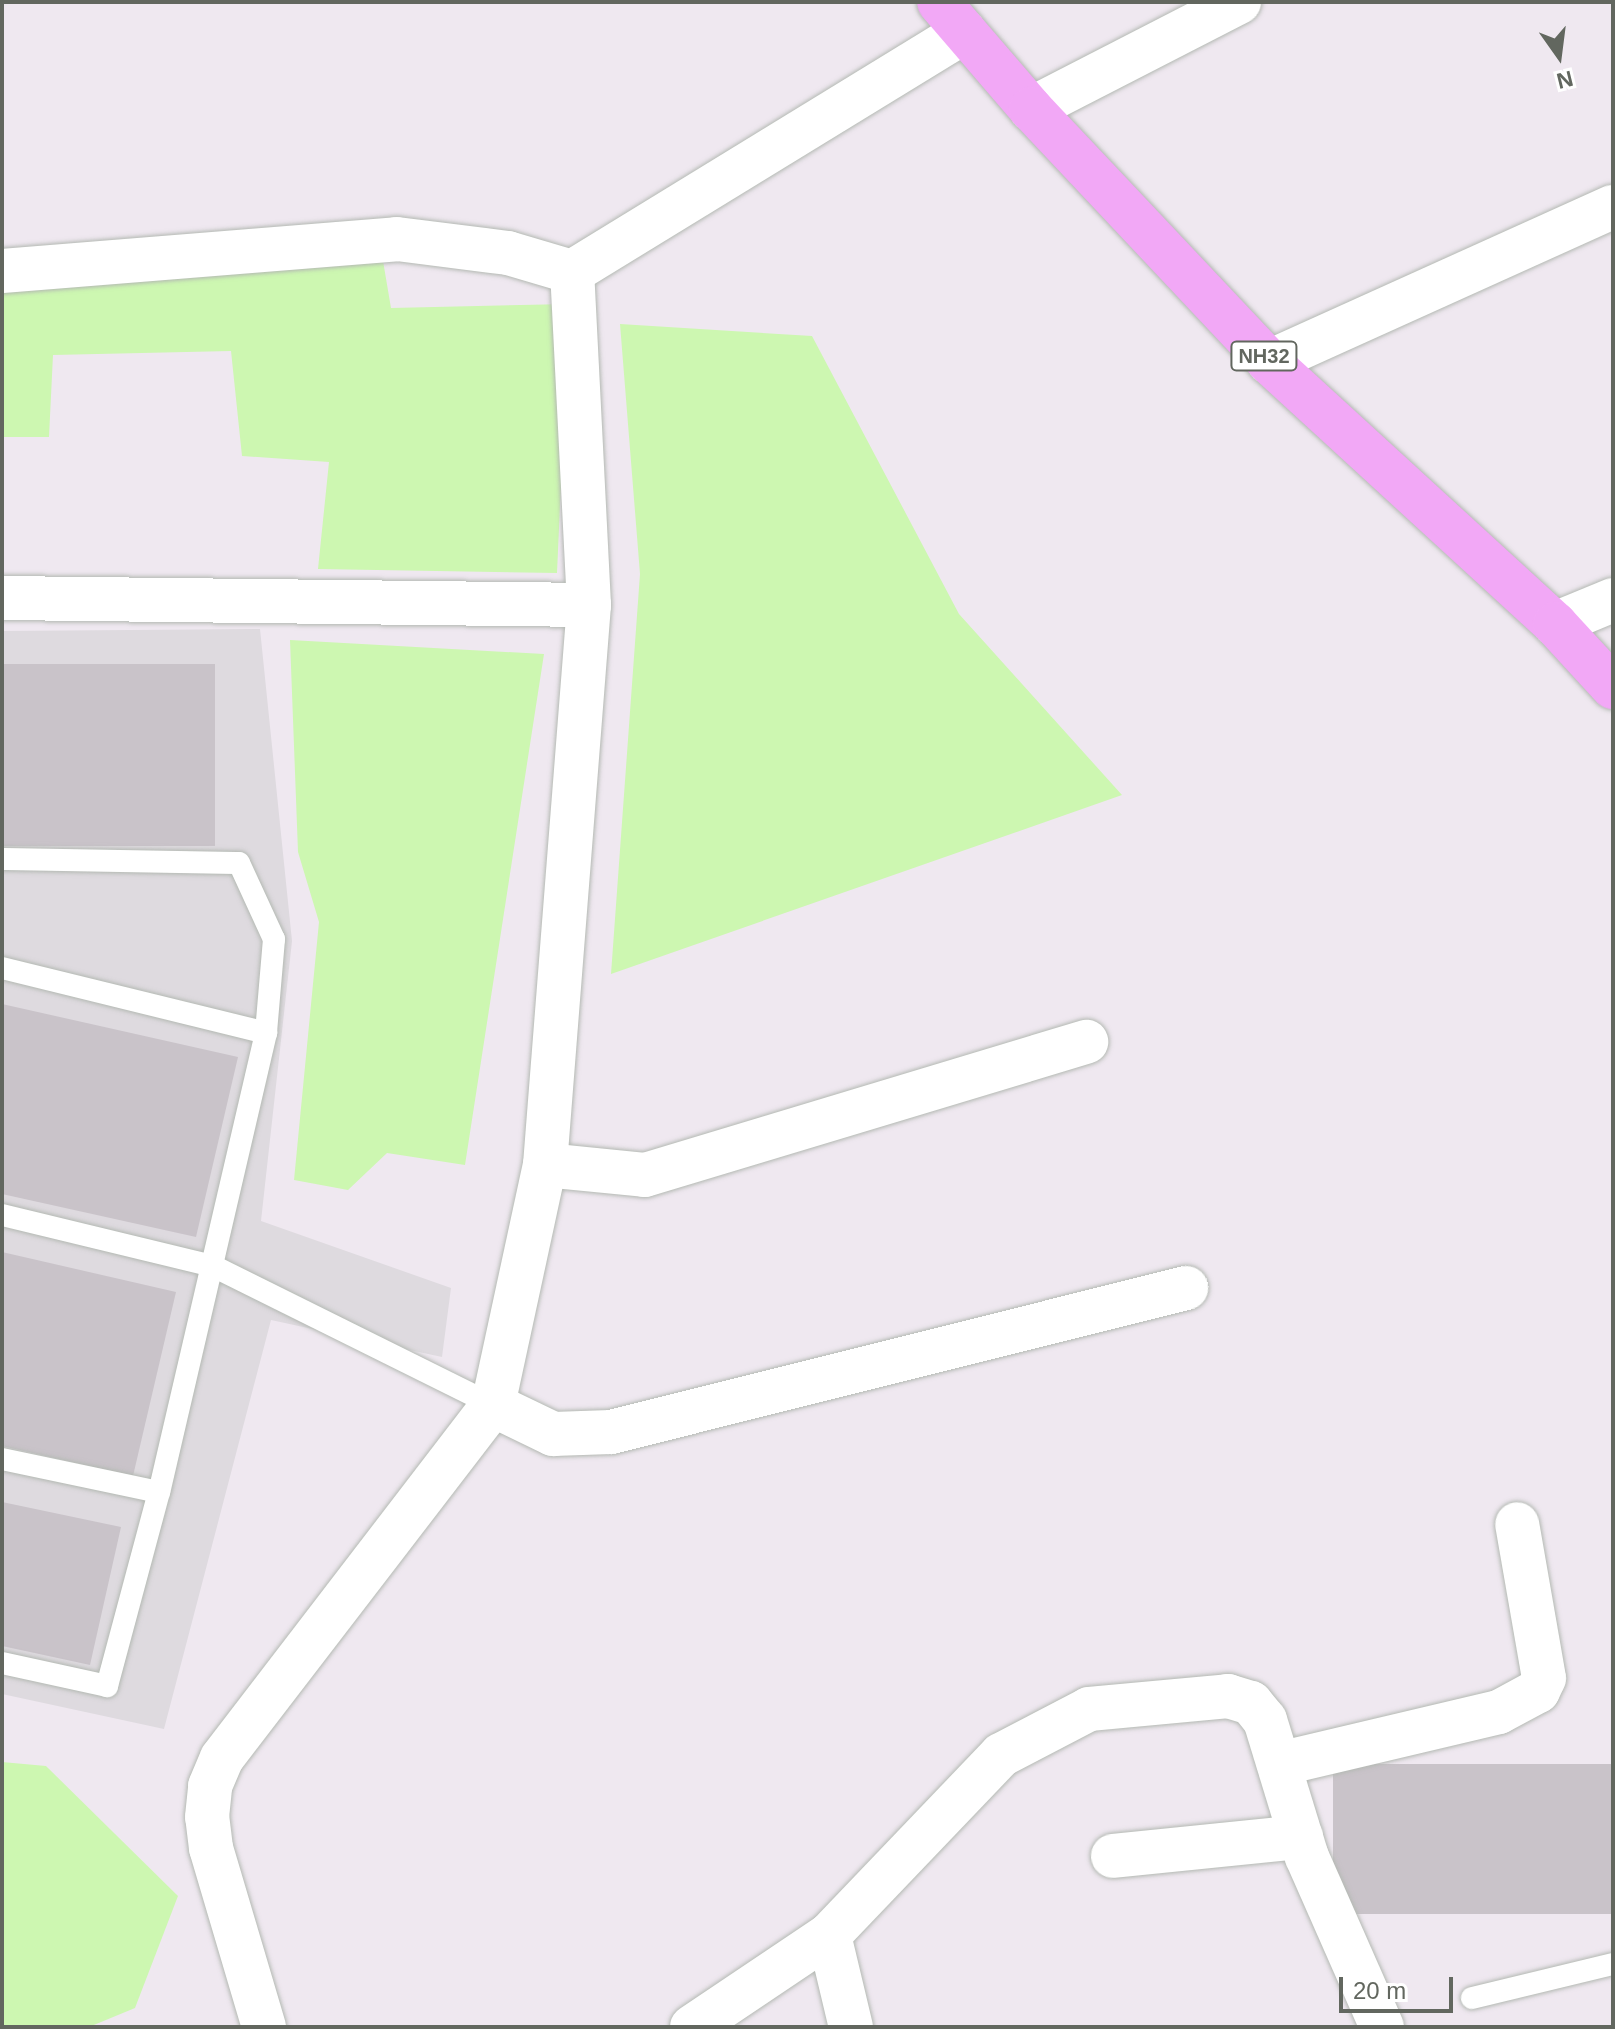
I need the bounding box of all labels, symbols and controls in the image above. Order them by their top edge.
north arrow [1519,16,1599,96]
text: N [1554,66,1576,94]
road number: NH32 [1230,340,1298,372]
scale bar [1343,1961,1457,2011]
text: 20 m [1353,1977,1406,2004]

